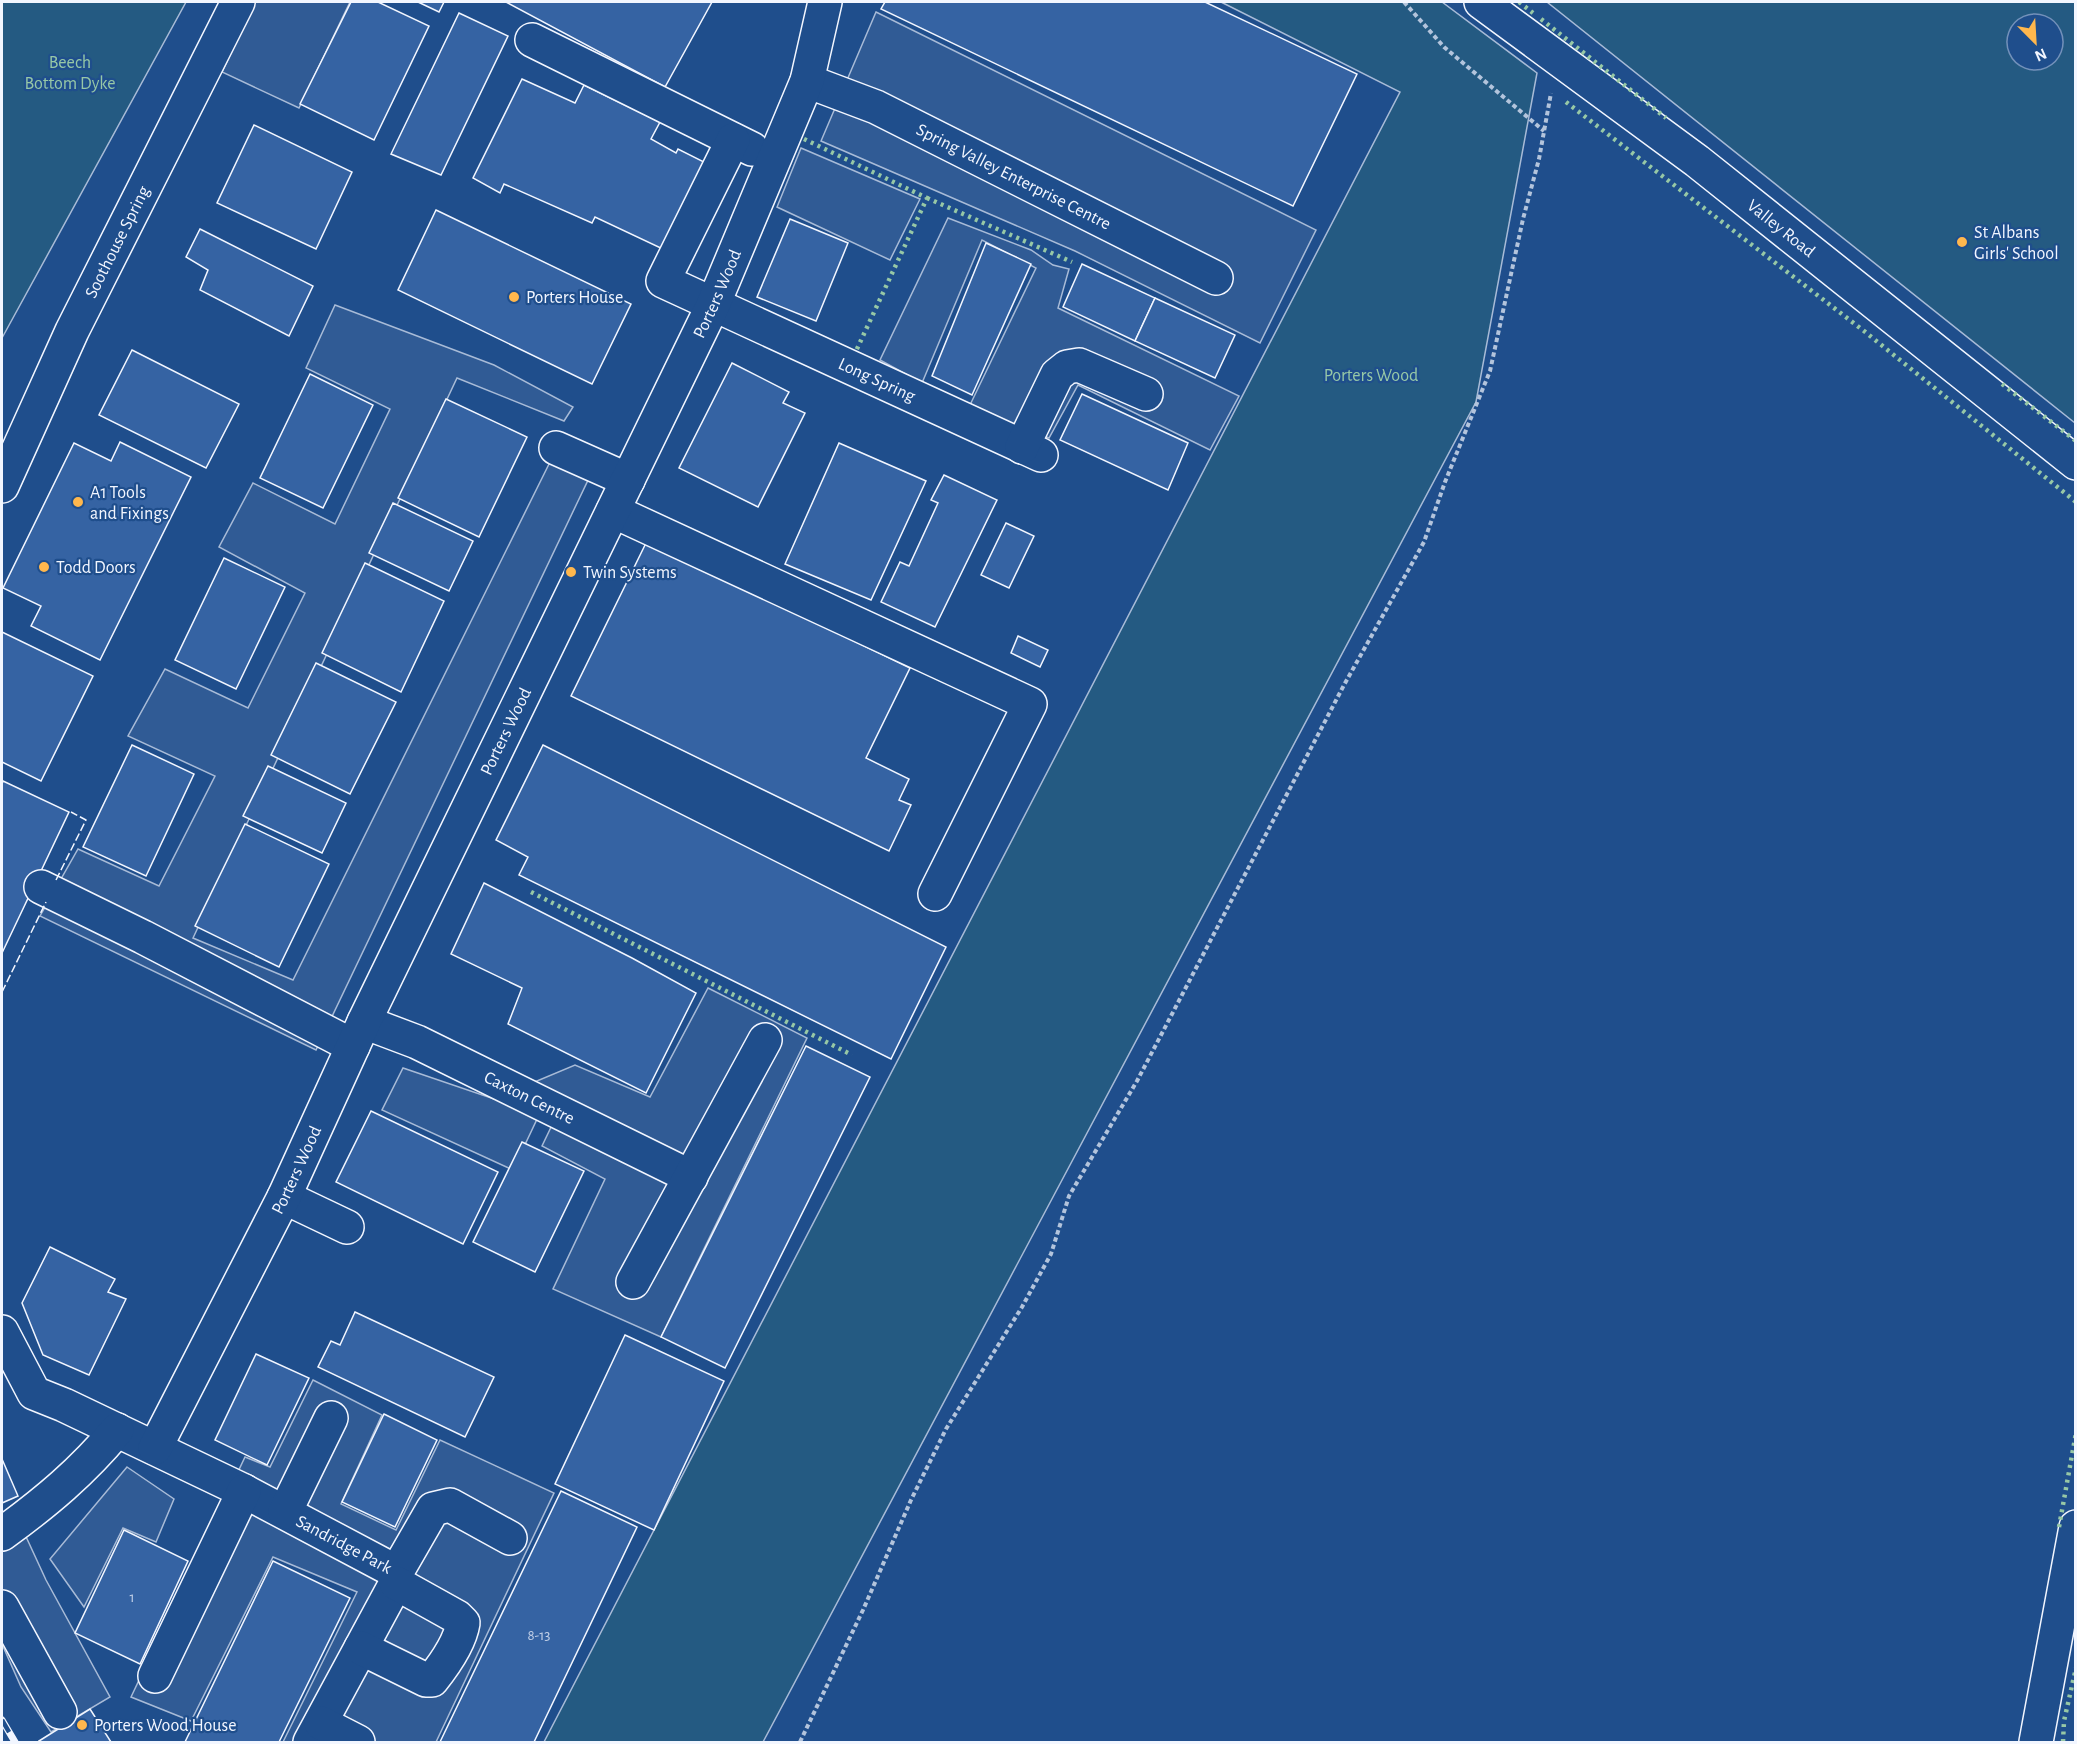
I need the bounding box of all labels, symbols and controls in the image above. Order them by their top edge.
north arrow [2005,12,2065,72]
text: N [2032,45,2049,64]
park label: Beech Bottom Dyke [24,54,116,93]
street label: Spring Valley Enterprise Centre [913,121,1114,234]
street label: Soothouse Spring [82,183,154,301]
street label: Valley Road [1743,197,1818,261]
place label: St Albans Girls' School [1974,224,2059,263]
marker: St Albans Girls' School [1955,235,1969,249]
street label: Porters Wood [690,247,745,341]
place label: Porters House [526,289,623,307]
marker: Porters House [507,290,521,304]
street label: Long Spring [835,355,918,406]
park label: Porters Wood [1324,367,1418,385]
place label: A1 Tools and Fixings [90,484,169,523]
marker: A1 Tools and Fixings [71,495,85,509]
place label: Todd Doors [56,559,136,577]
marker: Todd Doors [37,560,51,574]
place label: Twin Systems [583,564,677,582]
marker: Twin Systems [564,565,578,579]
street label: Porters Wood [478,685,535,778]
street label: Caxton Centre [481,1068,577,1128]
street label: Porters Wood [269,1124,325,1217]
street label: Sandridge Park [293,1512,395,1578]
house number: 1 [129,1590,135,1605]
house number: 8-13 [527,1628,551,1643]
place label: Porters Wood House [94,1717,237,1735]
marker: Porters Wood House [75,1718,89,1732]

